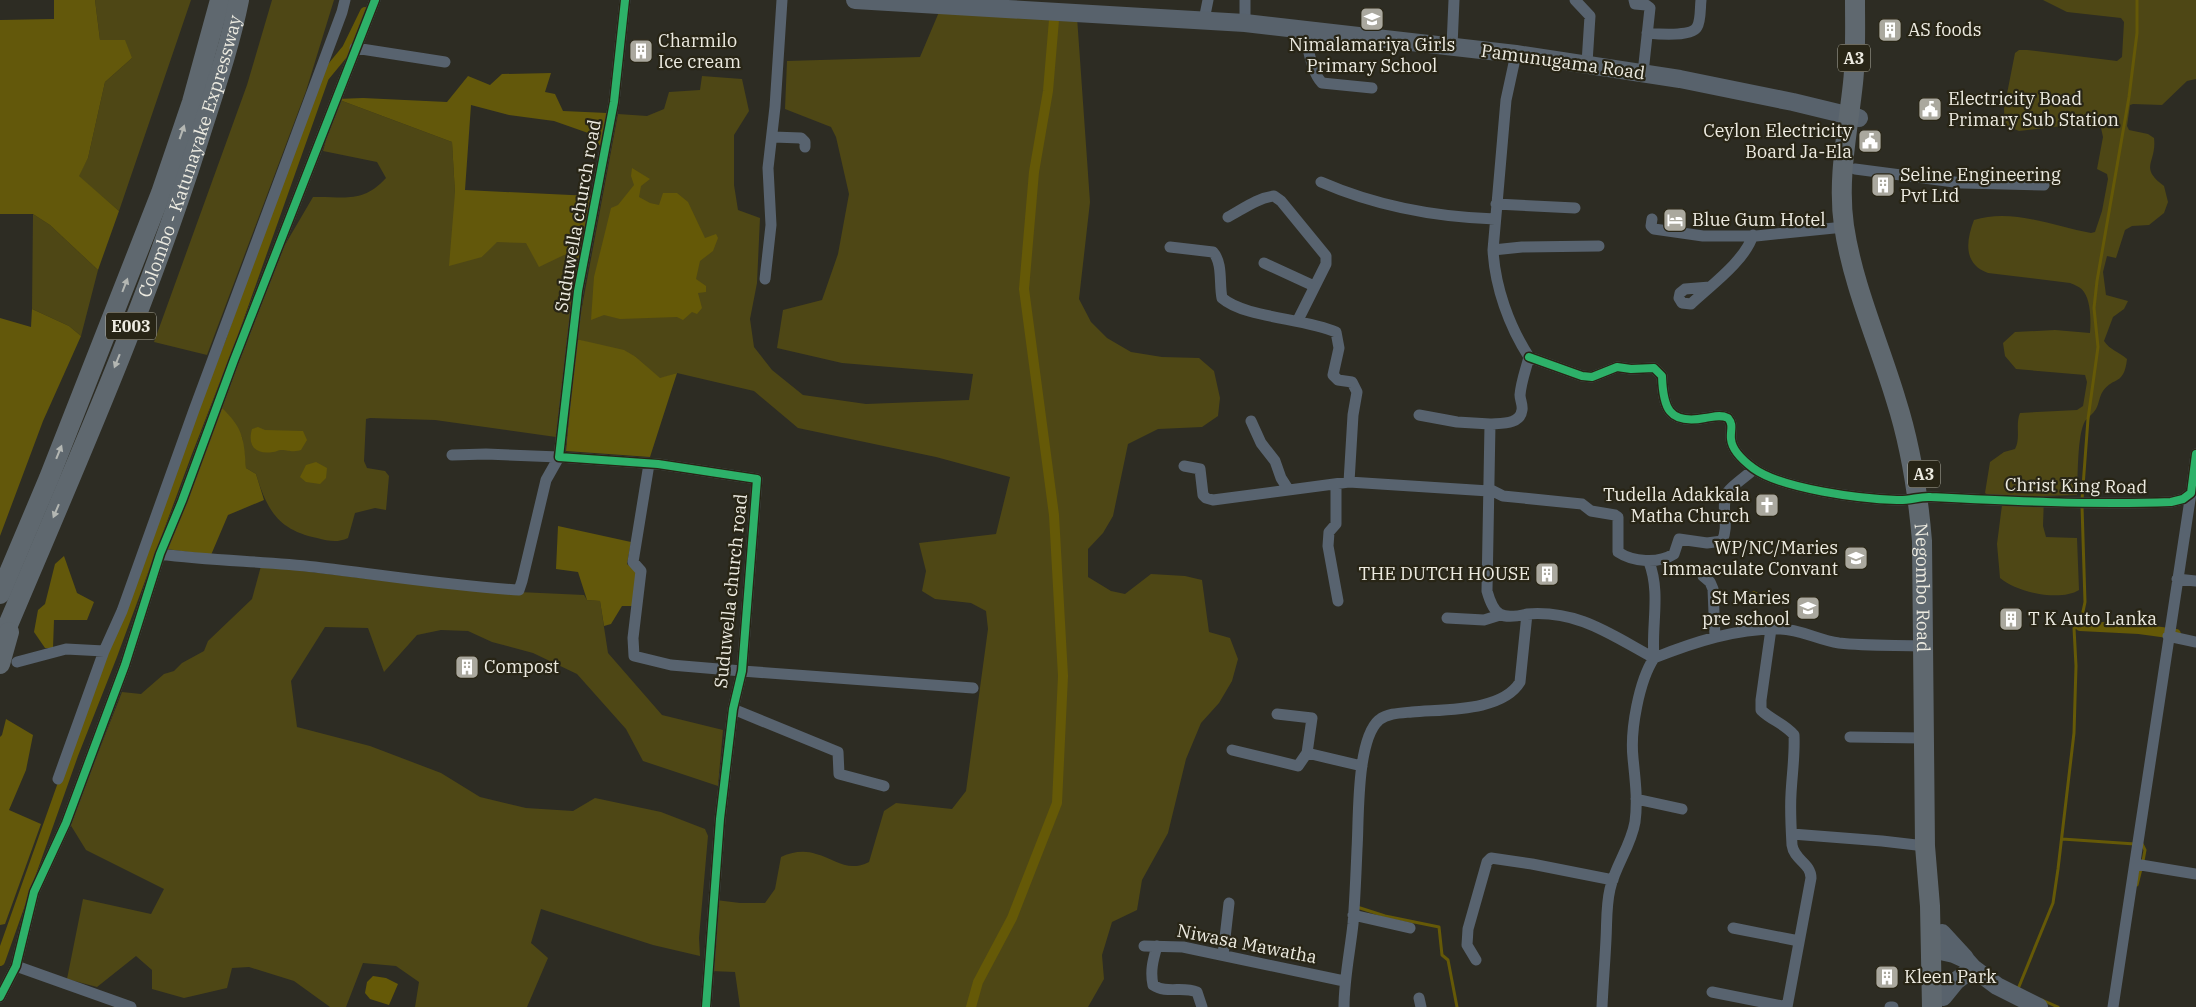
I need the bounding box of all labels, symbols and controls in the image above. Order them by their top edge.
school or university icon: Nimalamariya Girls Primary School [1359,6,1385,32]
street label: Colombo - Katunayake Expressway [133,12,246,300]
building icon: AS foods [1877,17,1903,43]
place label: AS foods [1908,18,1982,41]
place label: Charmilo Ice cream [658,29,741,73]
place label: Nimalamariya Girls Primary School [1289,33,1455,77]
building icon: Charmilo Ice cream [628,38,654,64]
street label: Pamunugama Road [1480,39,1647,84]
road number: A3 [1838,44,1870,72]
place label: Electricity Boad Primary Sub Station [1948,87,2119,131]
public building icon: Electricity Boad Primary Sub Station [1917,96,1943,122]
street label: Suduwella church road [549,118,606,314]
place label: Ceylon Electricity Board Ja-Ela [1703,119,1852,163]
one-way arrow [178,124,186,139]
public building icon: Ceylon Electricity Board Ja-Ela [1857,128,1883,154]
place label: Seline Engineering Pvt Ltd [1900,163,2061,207]
building icon: Seline Engineering Pvt Ltd [1870,172,1896,198]
hotel icon: Blue Gum Hotel [1662,207,1688,233]
place label: Blue Gum Hotel [1692,208,1826,231]
one-way arrow [122,277,130,292]
road number: E003 [106,312,156,340]
one-way arrow [113,354,121,368]
one-way arrow [55,444,63,459]
road number: A3 [1908,460,1940,488]
street label: Christ King Road [2005,473,2148,498]
place label: Tudella Adakkala Matha Church [1603,483,1750,527]
street label: Suduwella church road [709,492,752,689]
church icon: Tudella Adakkala Matha Church [1754,492,1780,518]
one-way arrow [52,504,60,518]
street label: Negombo Road [1909,522,1935,652]
place label: WP/NC/Maries Immaculate Convant [1662,536,1838,580]
school or university icon: WP/NC/Maries Immaculate Convant [1843,545,1869,571]
building icon: THE DUTCH HOUSE [1534,561,1560,587]
place label: THE DUTCH HOUSE [1358,562,1530,585]
place label: St Maries pre school [1702,586,1790,630]
school or university icon: St Maries pre school [1795,595,1821,621]
building icon: T K Auto Lanka [1998,606,2024,632]
place label: T K Auto Lanka [2028,607,2157,630]
building icon: Compost [454,654,480,680]
place label: Compost [484,655,559,678]
street label: Niwasa Mawatha [1175,919,1319,968]
building icon: Kleen Park [1874,964,1900,990]
place label: Kleen Park [1904,965,1997,988]

